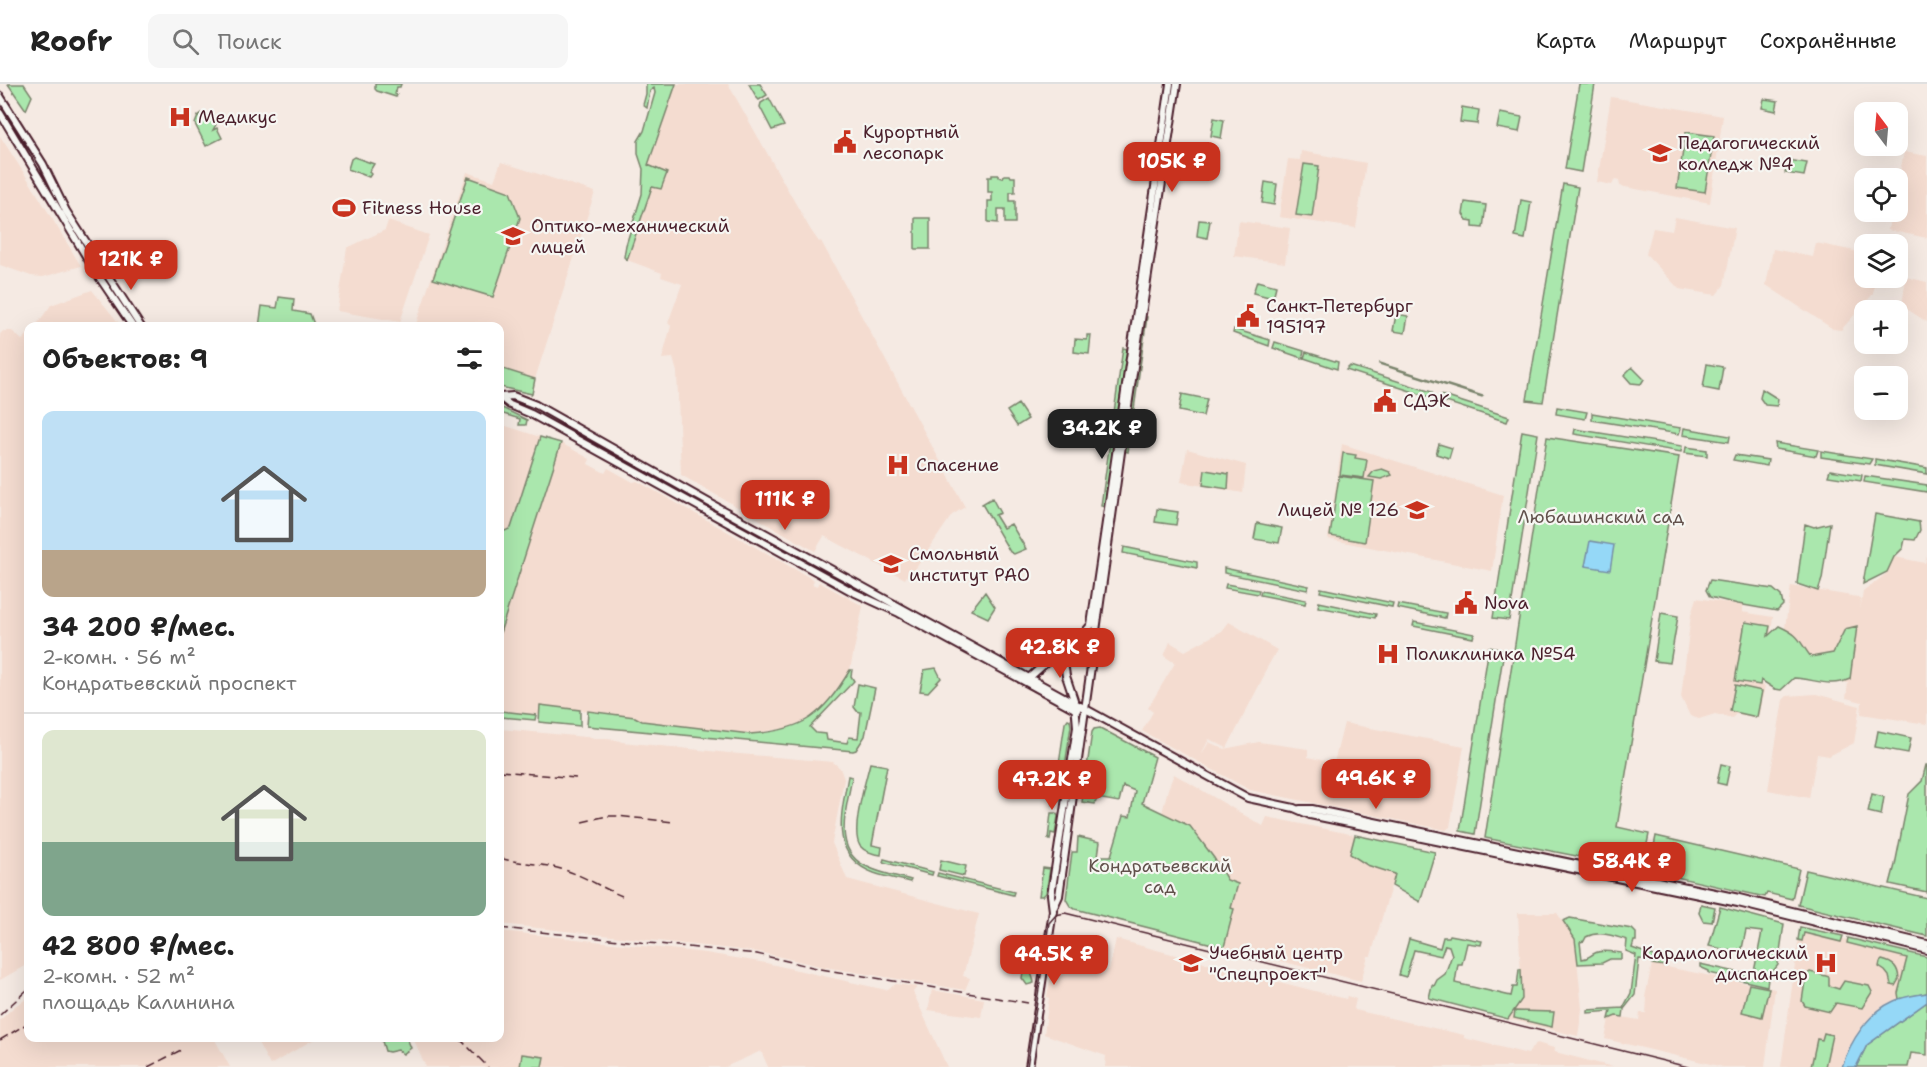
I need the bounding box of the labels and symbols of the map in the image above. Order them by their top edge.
north arrow [1854,102,1908,156]
hospital icon: Медикус [167,104,193,130]
place label: Медикус [198,105,277,129]
place label: Курортный лесопарк [863,120,959,165]
public building icon: Курортный лесопарк [832,129,858,155]
place label: Педагогический колледж №4 [1678,131,1820,176]
school or university icon: Педагогический колледж №4 [1647,140,1673,166]
pin: 105K ₽ [1123,142,1221,193]
sports icon: Fitness House [331,195,357,221]
place label: Fitness House [362,196,482,220]
place label: Оптико-механический лицей [531,214,730,259]
school or university icon: Оптико-механический лицей [500,223,526,249]
pin: 121K ₽ [82,240,180,291]
place label: Санкт-Петербург 195197 [1266,294,1413,339]
public building icon: Санкт-Петербург 195197 [1235,303,1261,329]
public building icon: СДЭК [1372,388,1398,414]
place label: СДЭК [1403,389,1451,413]
pin: 34.2K ₽ [1047,409,1157,460]
hospital icon: Спасение [885,452,911,478]
place label: Спасение [916,453,999,477]
pin: 111K ₽ [736,480,834,531]
school or university icon: Лицей № 126 [1404,497,1430,523]
place label: Лицей № 126 [1278,498,1399,522]
park label: Любашинский сад [1518,505,1685,529]
place label: Смольный институт РАО [909,542,1030,587]
school or university icon: Смольный институт РАО [878,551,904,577]
public building icon: Nova [1453,590,1479,616]
place label: Nova [1484,591,1529,615]
pin: 42.8K ₽ [1005,628,1115,679]
hospital icon: Поликлиника №54 [1375,641,1401,667]
place label: Поликлиника №54 [1406,642,1575,666]
pin: 49.6K ₽ [1321,759,1431,810]
pin: 47.2K ₽ [997,760,1107,811]
pin: 58.4K ₽ [1577,842,1687,893]
park label: Кондратьевский сад [1088,854,1232,899]
pin: 44.5K ₽ [999,935,1109,986]
place label: Учебный центр "Спецпроект" [1209,941,1343,986]
place label: Кардиологический диспансер [1642,941,1808,986]
school or university icon: Учебный центр "Спецпроект" [1178,950,1204,976]
hospital icon: Кардиологический диспансер [1813,950,1839,976]

